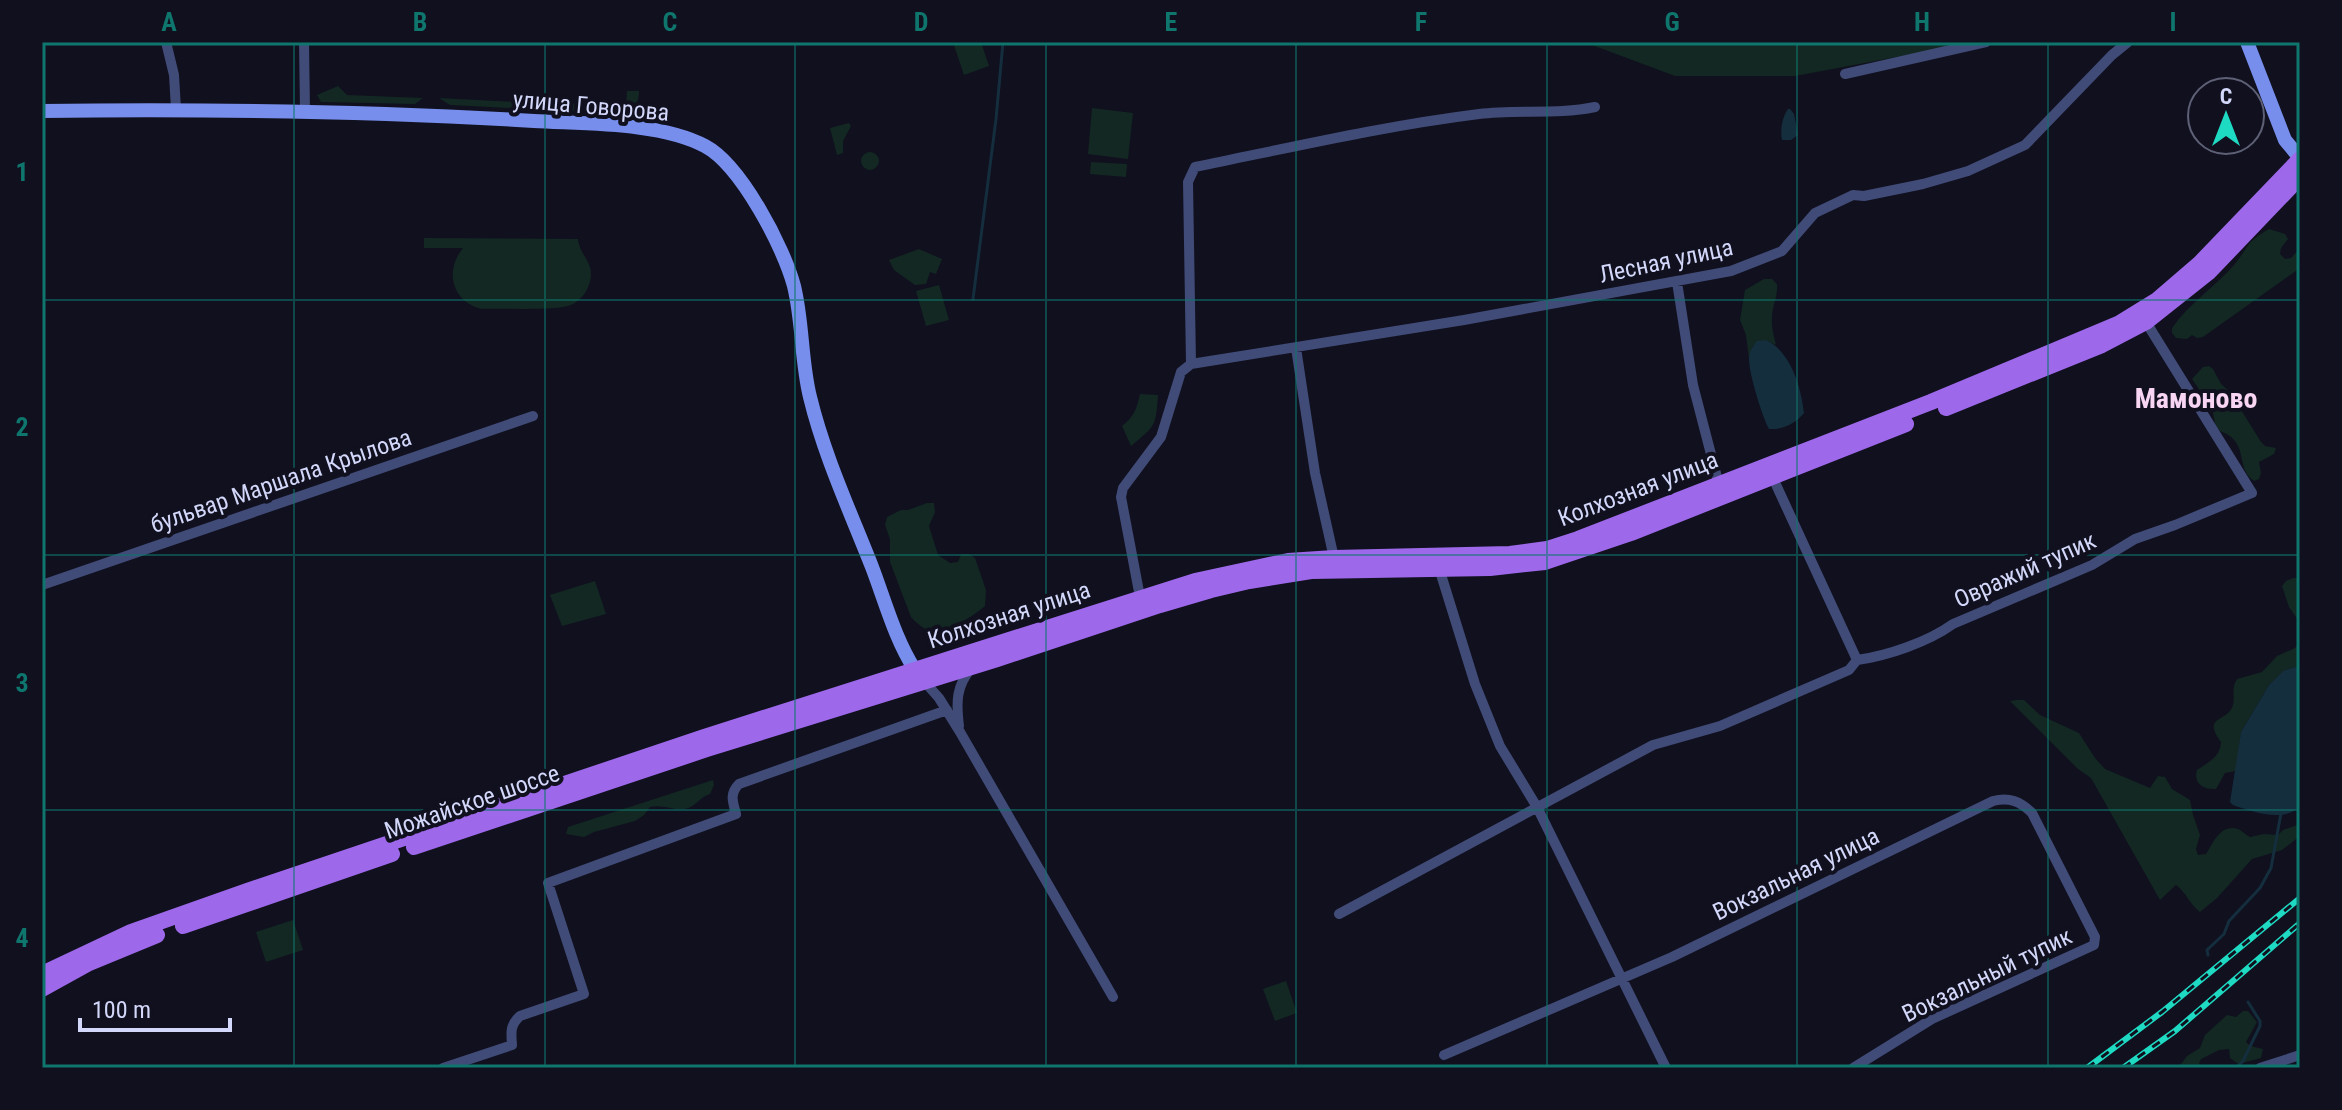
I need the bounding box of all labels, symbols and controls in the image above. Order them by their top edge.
text: A [161,7,177,37]
text: B [413,7,427,37]
text: C [663,7,678,37]
text: D [914,7,928,37]
text: E [1165,7,1178,37]
text: F [1415,7,1427,37]
text: G [1664,7,1680,37]
text: H [1914,7,1930,37]
text: I [2169,7,2177,37]
north arrow [2186,76,2266,156]
text: С [2220,84,2232,109]
street label: улица Говорова [512,85,670,127]
text: 1 [15,157,29,187]
street label: Лесная улица [1597,233,1735,289]
district label: Мамоново [2135,382,2257,415]
text: 2 [15,412,29,442]
street label: бульвар Маршала Крылова [147,423,415,539]
street label: Колхозная улица [1554,446,1722,532]
street label: Овражий тупик [1950,526,2101,614]
street label: Колхозная улица [924,576,1094,654]
text: 3 [15,668,29,698]
street label: Можайское шоссе [381,759,563,845]
street label: Вокзальная улица [1708,822,1884,926]
street label: Вокзальный тупик [1898,922,2077,1028]
text: 4 [15,923,29,953]
scale bar [80,982,230,1032]
text: 100 m [92,996,151,1024]

